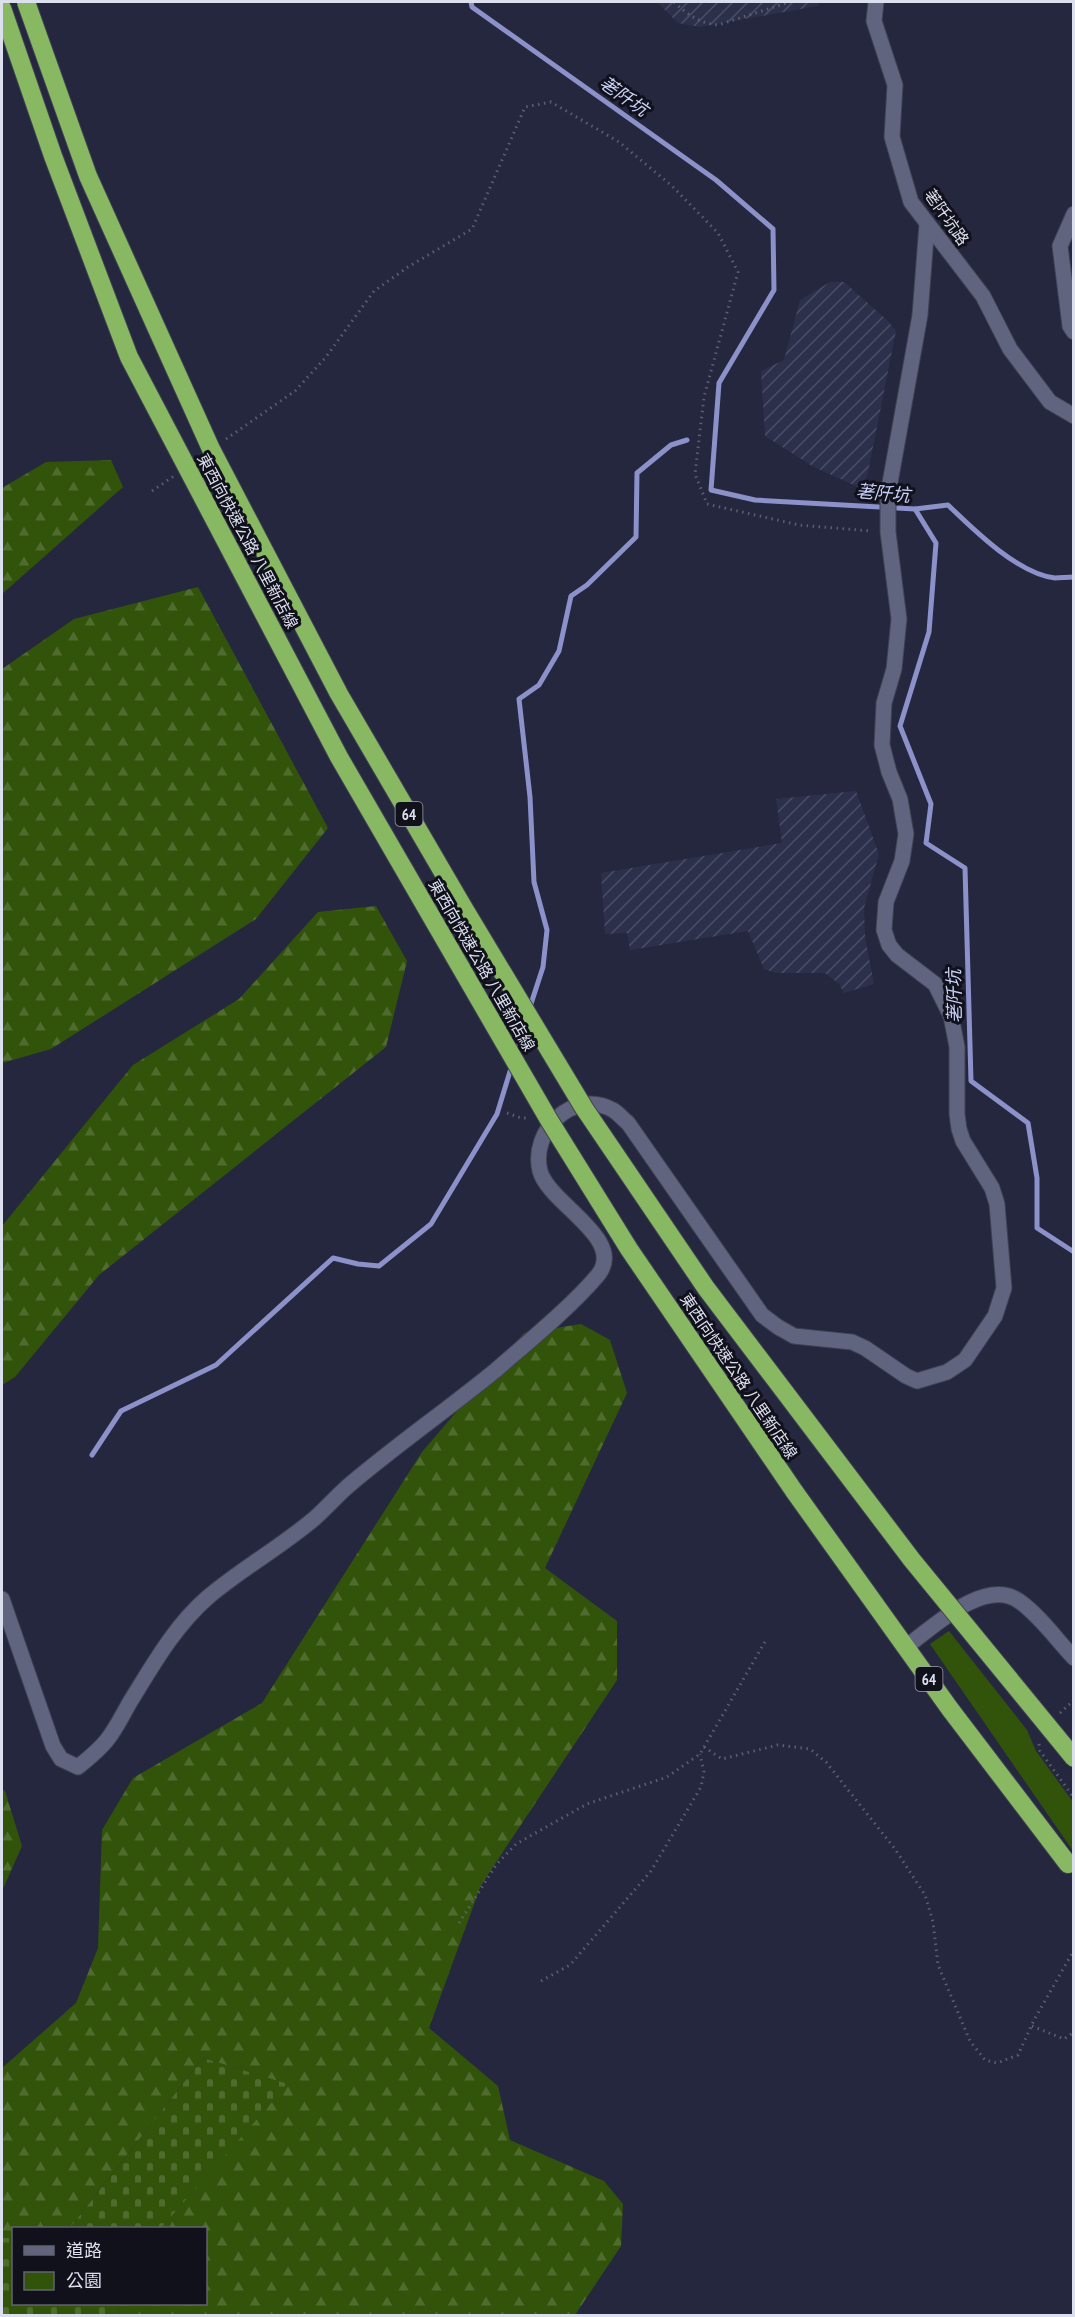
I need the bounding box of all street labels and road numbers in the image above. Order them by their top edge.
street label: 荖阡坑路 [920,185,974,249]
street label: 東西向快速公路 八里新店線 [193,450,303,632]
road number: 64 [396,802,422,826]
street label: 東西向快速公路 八里新店線 [424,875,540,1055]
street label: 東西向快速公路 八里新店線 [676,1289,802,1463]
road number: 64 [916,1667,942,1691]

